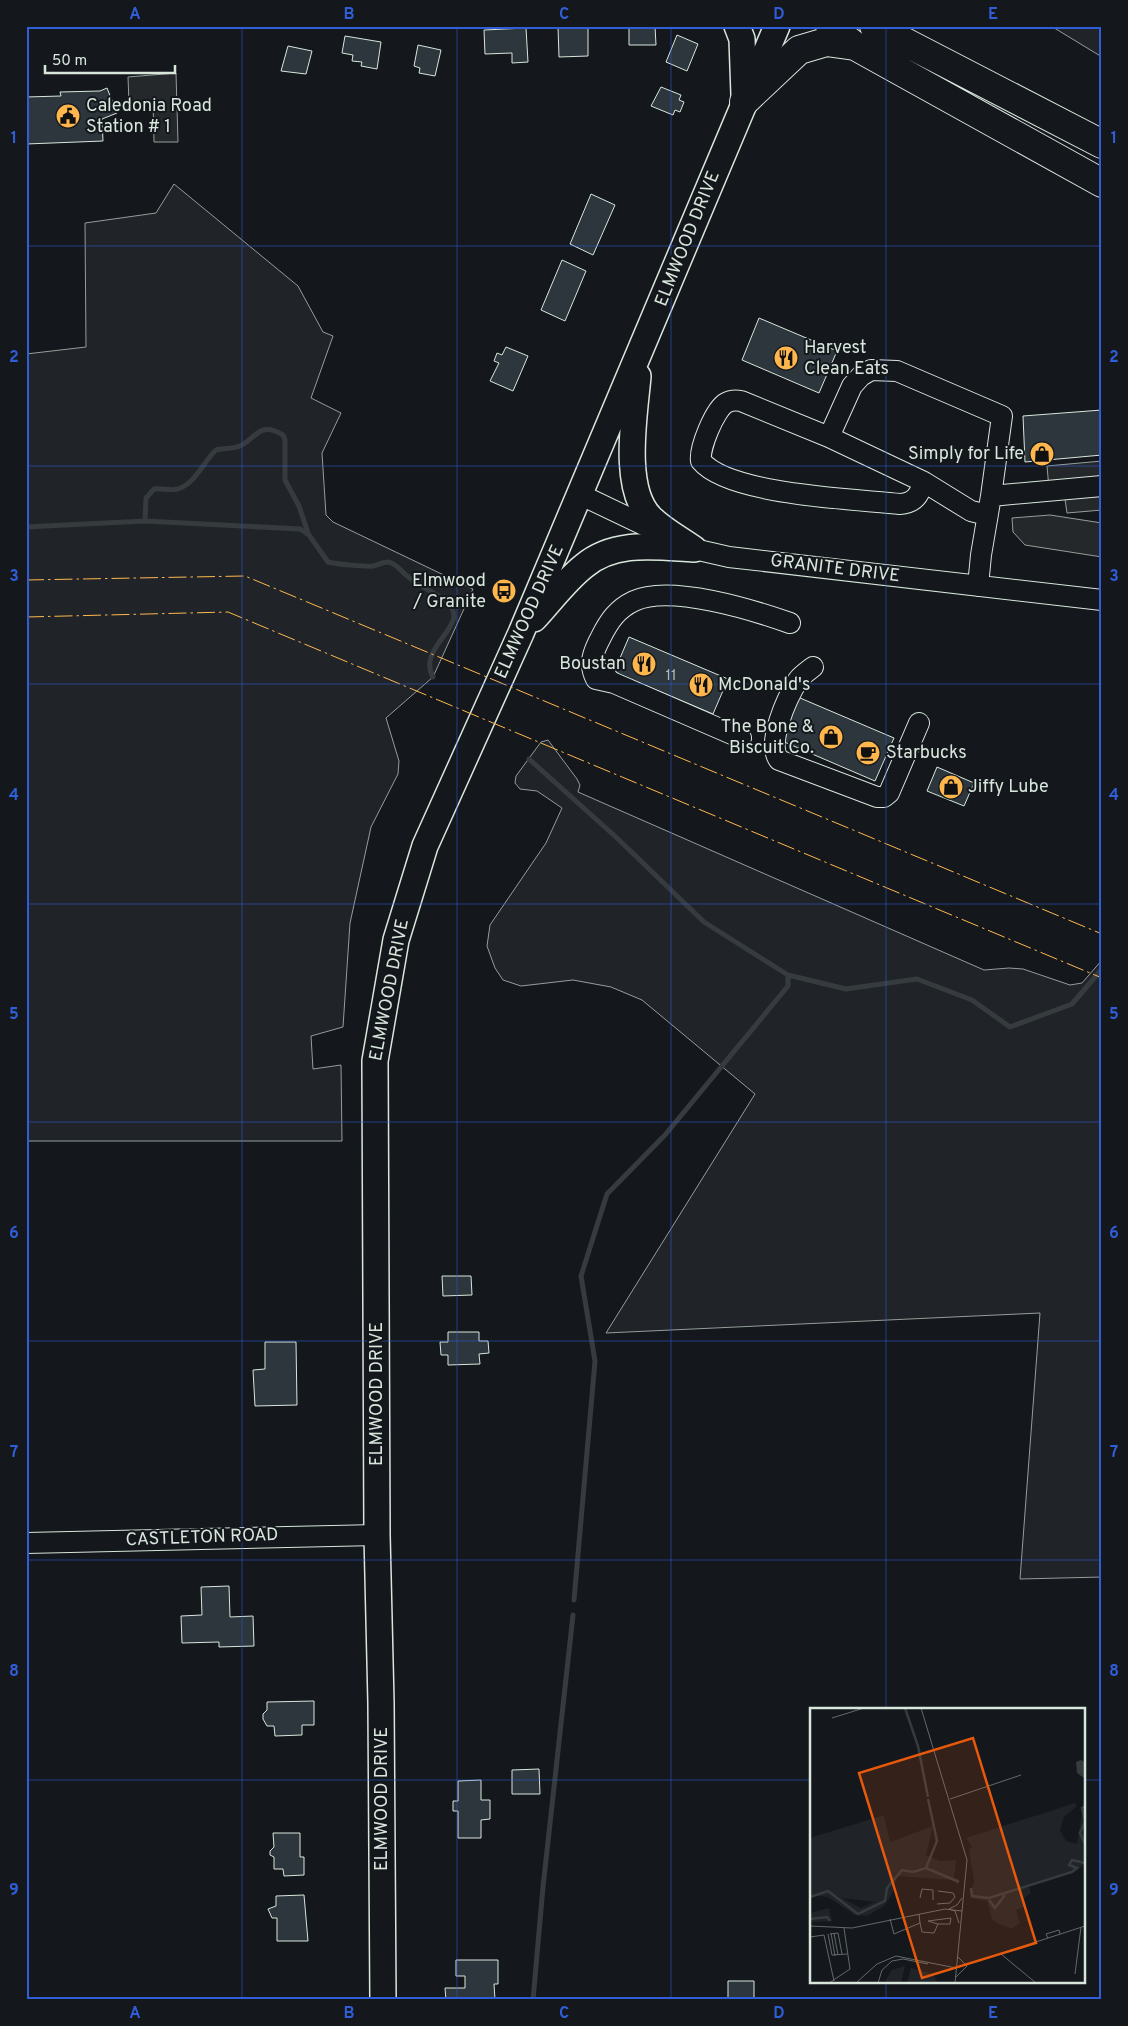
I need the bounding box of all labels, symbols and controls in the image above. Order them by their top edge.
text: A [129,5,141,25]
text: B [343,5,355,25]
text: C [559,5,569,25]
text: D [773,5,785,25]
text: E [988,5,998,25]
scale bar [45,42,175,74]
text: 50 m [52,52,87,71]
place label: Caledonia Road Station # 1 [86,95,212,139]
public building icon: Caledonia Road Station # 1 [55,103,81,129]
text: 1 [11,129,17,149]
text: 1 [1111,129,1117,149]
street label: ELMWOOD DRIVE [650,168,726,310]
place label: Harvest Clean Eats [804,337,889,381]
restaurant icon: Harvest Clean Eats [773,345,799,371]
text: 2 [9,348,19,368]
text: 2 [1109,348,1119,368]
shop icon: Simply for Life [1029,441,1055,467]
place label: Simply for Life [908,443,1024,466]
street label: ELMWOOD DRIVE [490,541,570,683]
street label: GRANITE DRIVE [769,550,901,588]
text: 3 [9,567,19,587]
text: 3 [1109,567,1119,587]
place label: Elmwood / Granite [412,570,486,614]
bus stop icon: Elmwood / Granite [491,578,517,604]
restaurant icon: Boustan [631,651,657,677]
place label: Boustan [559,653,626,676]
house number: 11 [665,667,677,686]
restaurant icon: McDonald's [688,672,714,698]
place label: McDonald's [718,674,810,697]
place label: The Bone & Biscuit Co. [721,716,814,760]
shop icon: The Bone & Biscuit Co. [818,724,844,750]
cafe icon: Starbucks [855,740,881,766]
place label: Starbucks [886,742,967,765]
shop icon: Jiffy Lube [938,774,964,800]
place label: Jiffy Lube [968,776,1049,799]
text: 4 [9,786,19,806]
text: 4 [1109,786,1119,806]
street label: ELMWOOD DRIVE [365,917,415,1063]
text: 5 [9,1005,19,1025]
text: 5 [1109,1005,1119,1025]
text: 6 [9,1224,19,1244]
text: 6 [1109,1224,1119,1244]
street label: ELMWOOD DRIVE [366,1322,389,1466]
text: 7 [10,1443,18,1463]
text: 7 [1110,1443,1118,1463]
street label: CASTLETON ROAD [125,1524,279,1552]
text: 8 [9,1662,19,1682]
text: 8 [1109,1662,1119,1682]
inset map [810,1708,1086,1984]
street label: ELMWOOD DRIVE [371,1727,394,1871]
text: 9 [9,1881,19,1901]
text: 9 [1109,1881,1119,1901]
text: A [129,2004,141,2024]
text: B [343,2004,355,2024]
text: C [559,2004,569,2024]
text: D [773,2004,785,2024]
text: E [988,2004,998,2024]

